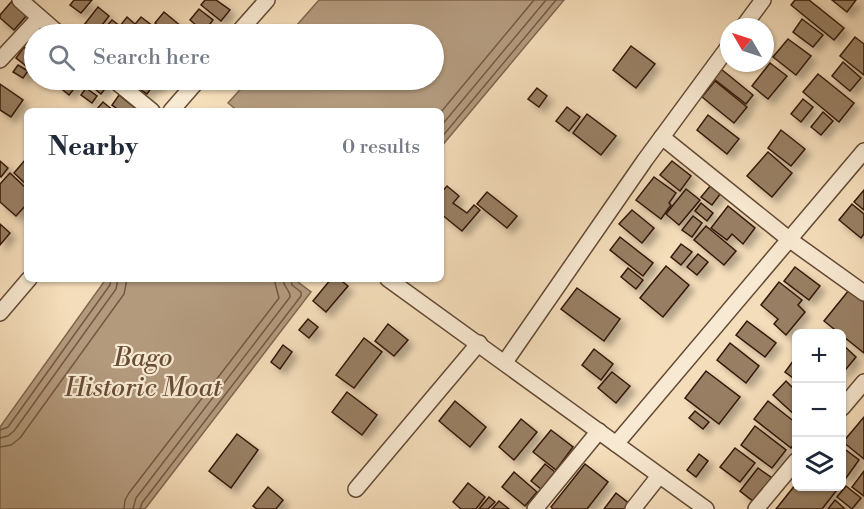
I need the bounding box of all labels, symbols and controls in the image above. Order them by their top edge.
north arrow [720,18,774,72]
search box [24,24,444,90]
icon: search [45,41,78,74]
text: Search here [93,44,210,71]
text: Nearby [48,131,138,163]
text: 0 results [342,135,420,160]
map controls [792,329,846,491]
button: + [792,329,846,383]
water label: Bago Historic Moat [64,342,222,404]
button: − [792,383,846,437]
button: layers [792,437,846,491]

